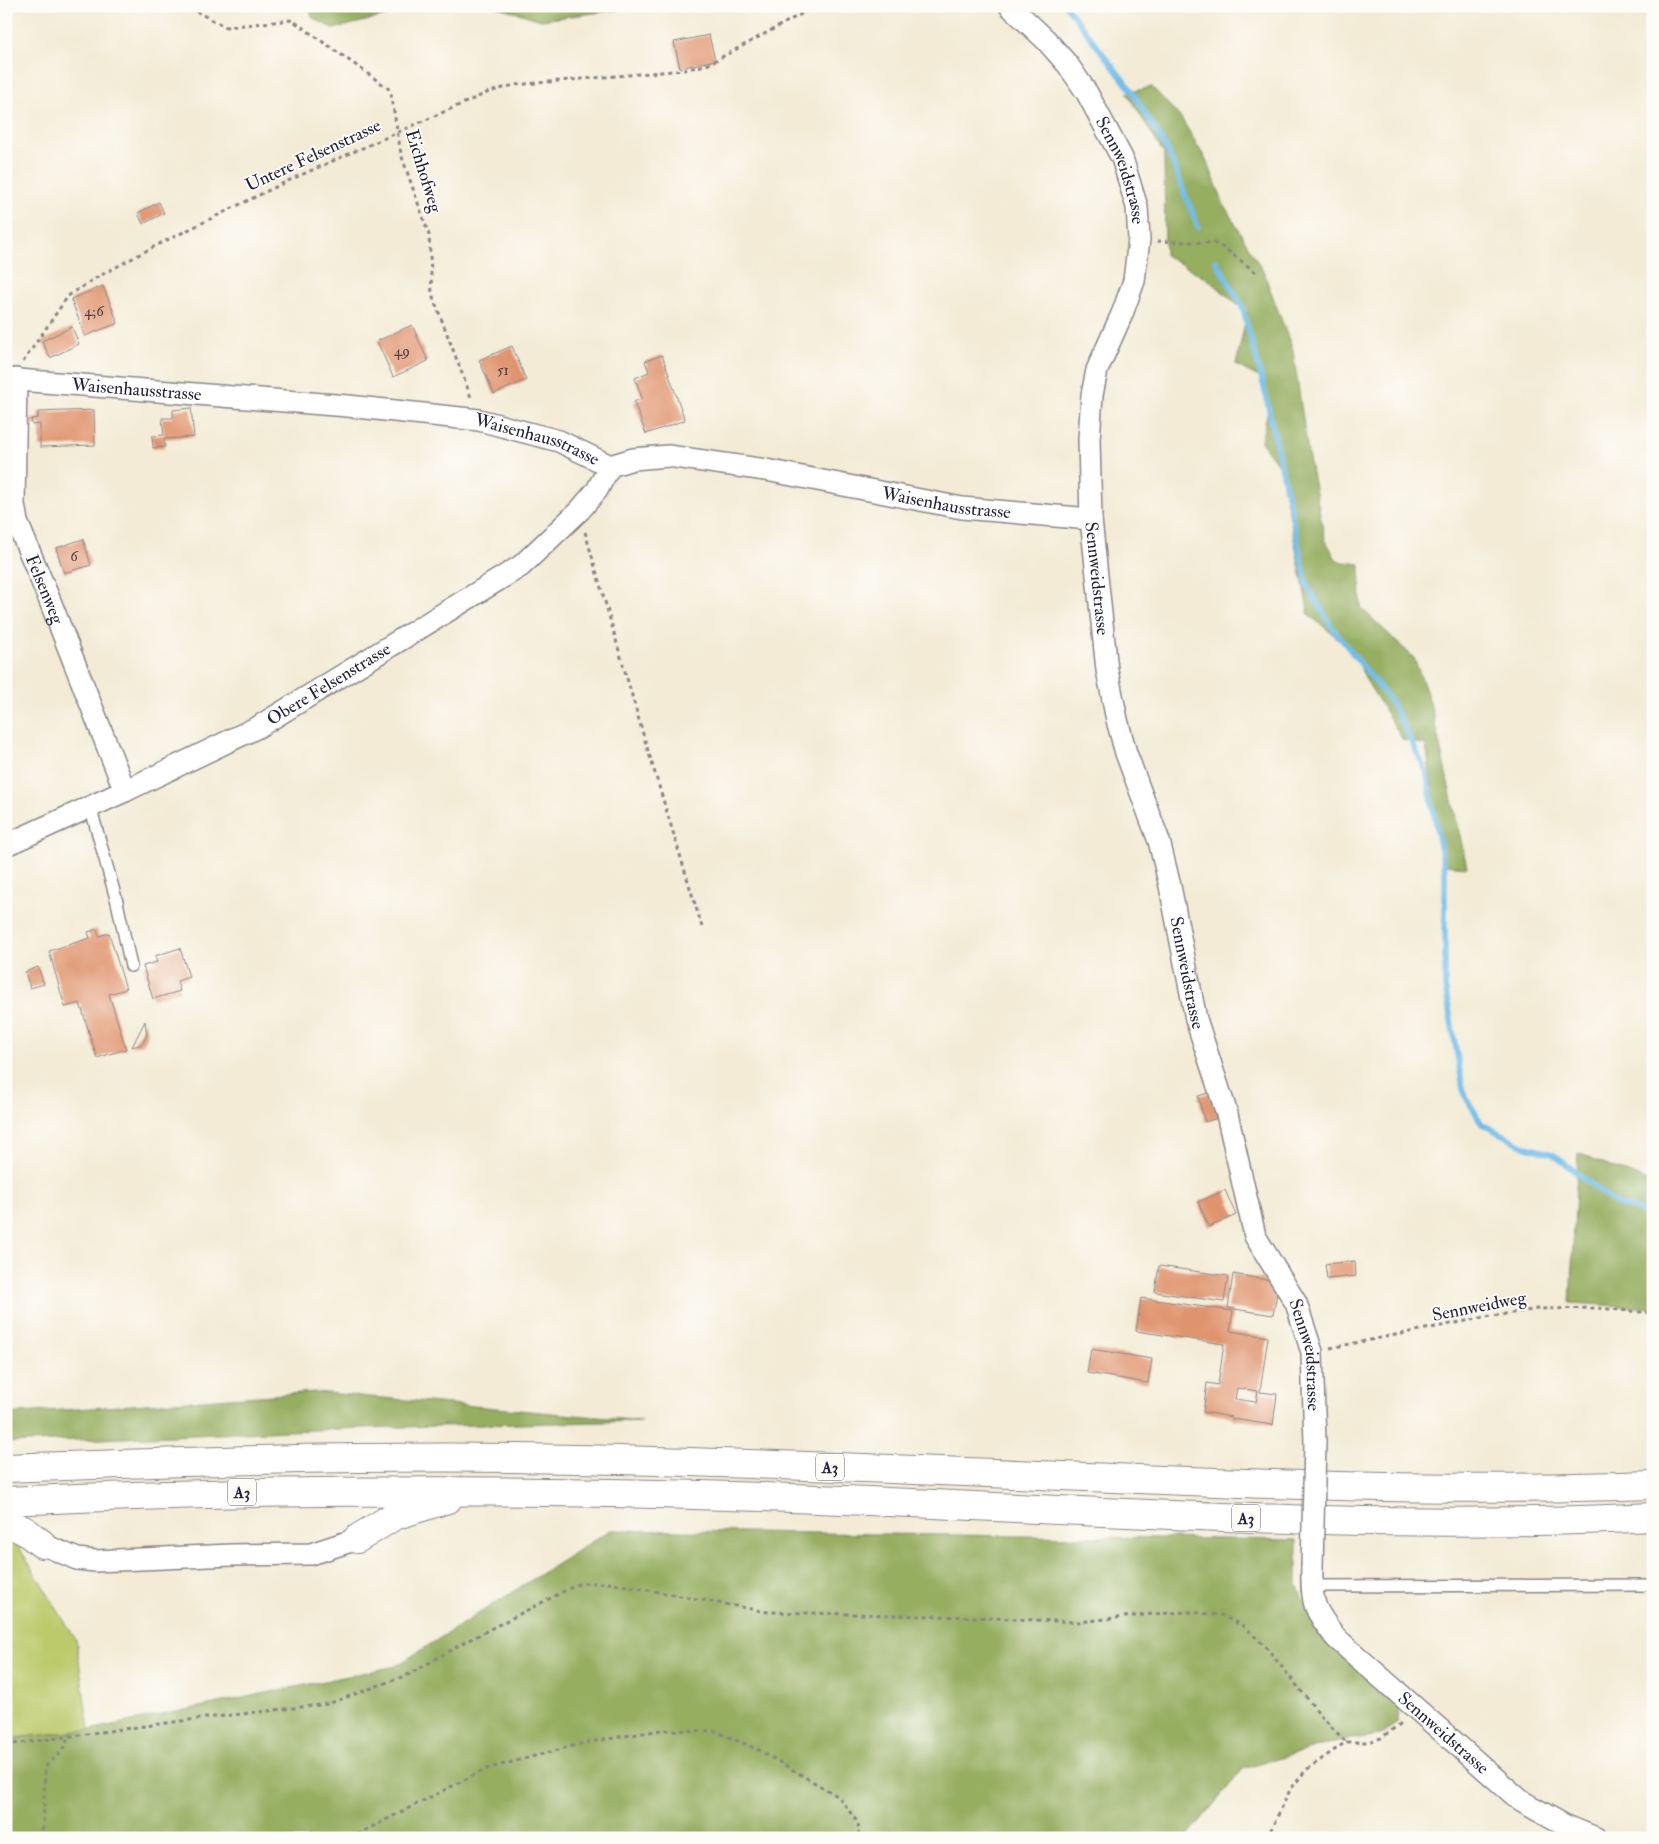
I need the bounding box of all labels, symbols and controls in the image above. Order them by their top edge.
street label: Sennweidstrasse [1090,113,1149,225]
street label: Untere Felsenstrasse [242,114,385,197]
street label: Eichhofweg [400,127,447,217]
house number: 4;6 [84,302,105,321]
house number: 49 [394,342,410,361]
house number: 51 [497,361,509,380]
street label: Waisenhausstrasse [70,373,203,406]
street label: Waisenhausstrasse [471,408,603,471]
street label: Waisenhausstrasse [879,482,1012,524]
street label: Sennweidstrasse [1079,521,1114,637]
house number: 6 [70,547,79,566]
street label: Felsenweg [20,551,69,629]
street label: Obere Felsenstrasse [263,637,395,731]
street label: Sennweidstrasse [1164,915,1210,1033]
street label: Sennweidweg [1430,1286,1529,1327]
street label: Sennweidstrasse [1283,1296,1325,1412]
road number: A3 [816,1454,844,1480]
road number: A3 [228,1478,256,1505]
road number: A3 [1232,1505,1260,1532]
street label: Sennweidstrasse [1393,1687,1494,1780]

